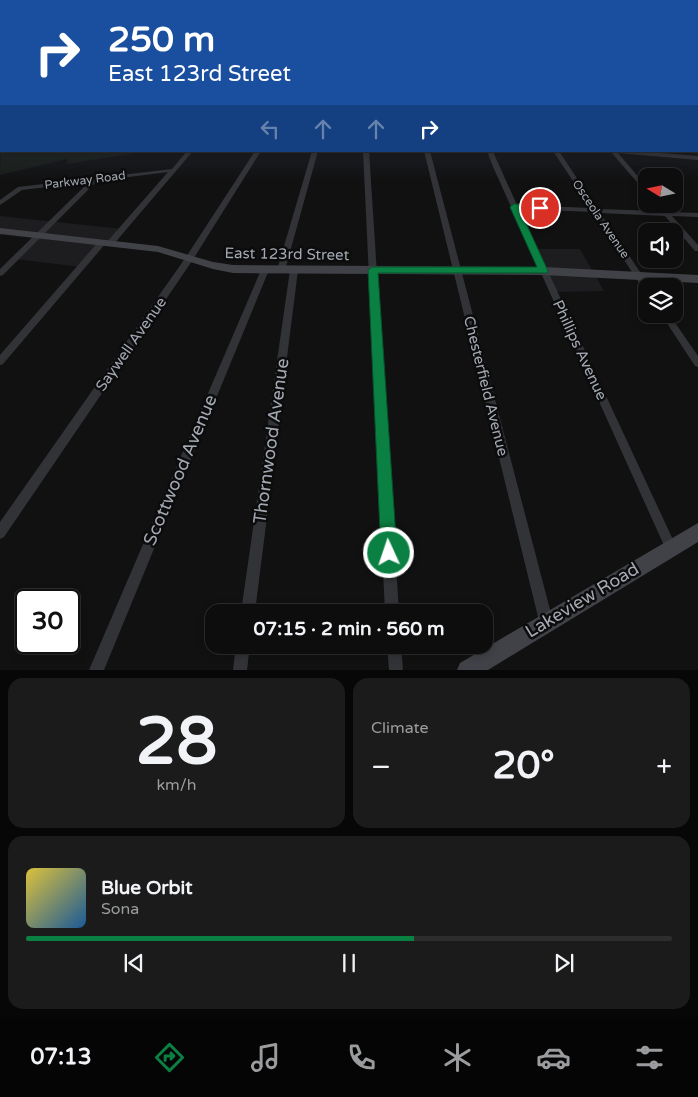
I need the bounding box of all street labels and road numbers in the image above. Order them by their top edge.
street label: Parkway Road [44,168,126,192]
street label: Osceola Avenue [570,177,633,261]
street label: East 123rd Street [225,244,350,264]
street label: Saywell Avenue [92,293,170,395]
street label: Phillips Avenue [549,297,611,403]
street label: Chesterfield Avenue [460,314,512,458]
street label: Thornwood Avenue [248,357,294,525]
street label: Scottwood Avenue [138,391,222,549]
street label: Lakeview Road [521,557,643,643]

